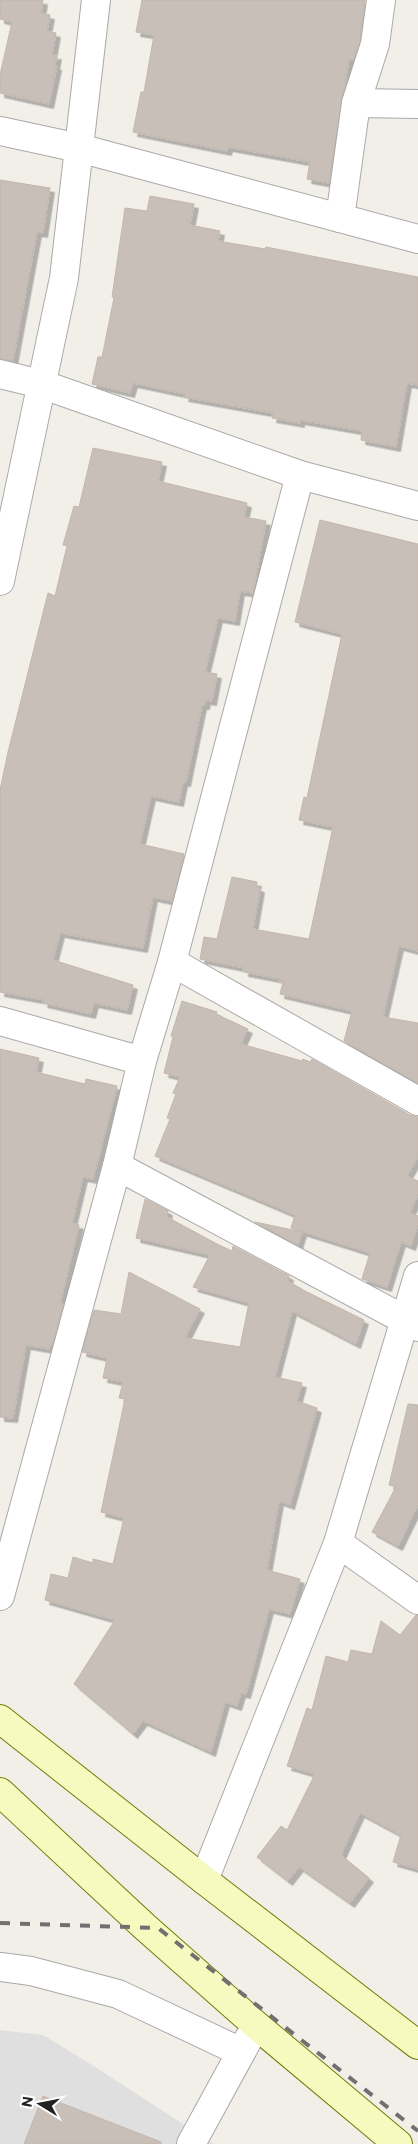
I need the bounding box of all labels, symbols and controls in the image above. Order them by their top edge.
north arrow [15,2079,65,2129]
text: N [17,2095,36,2108]

